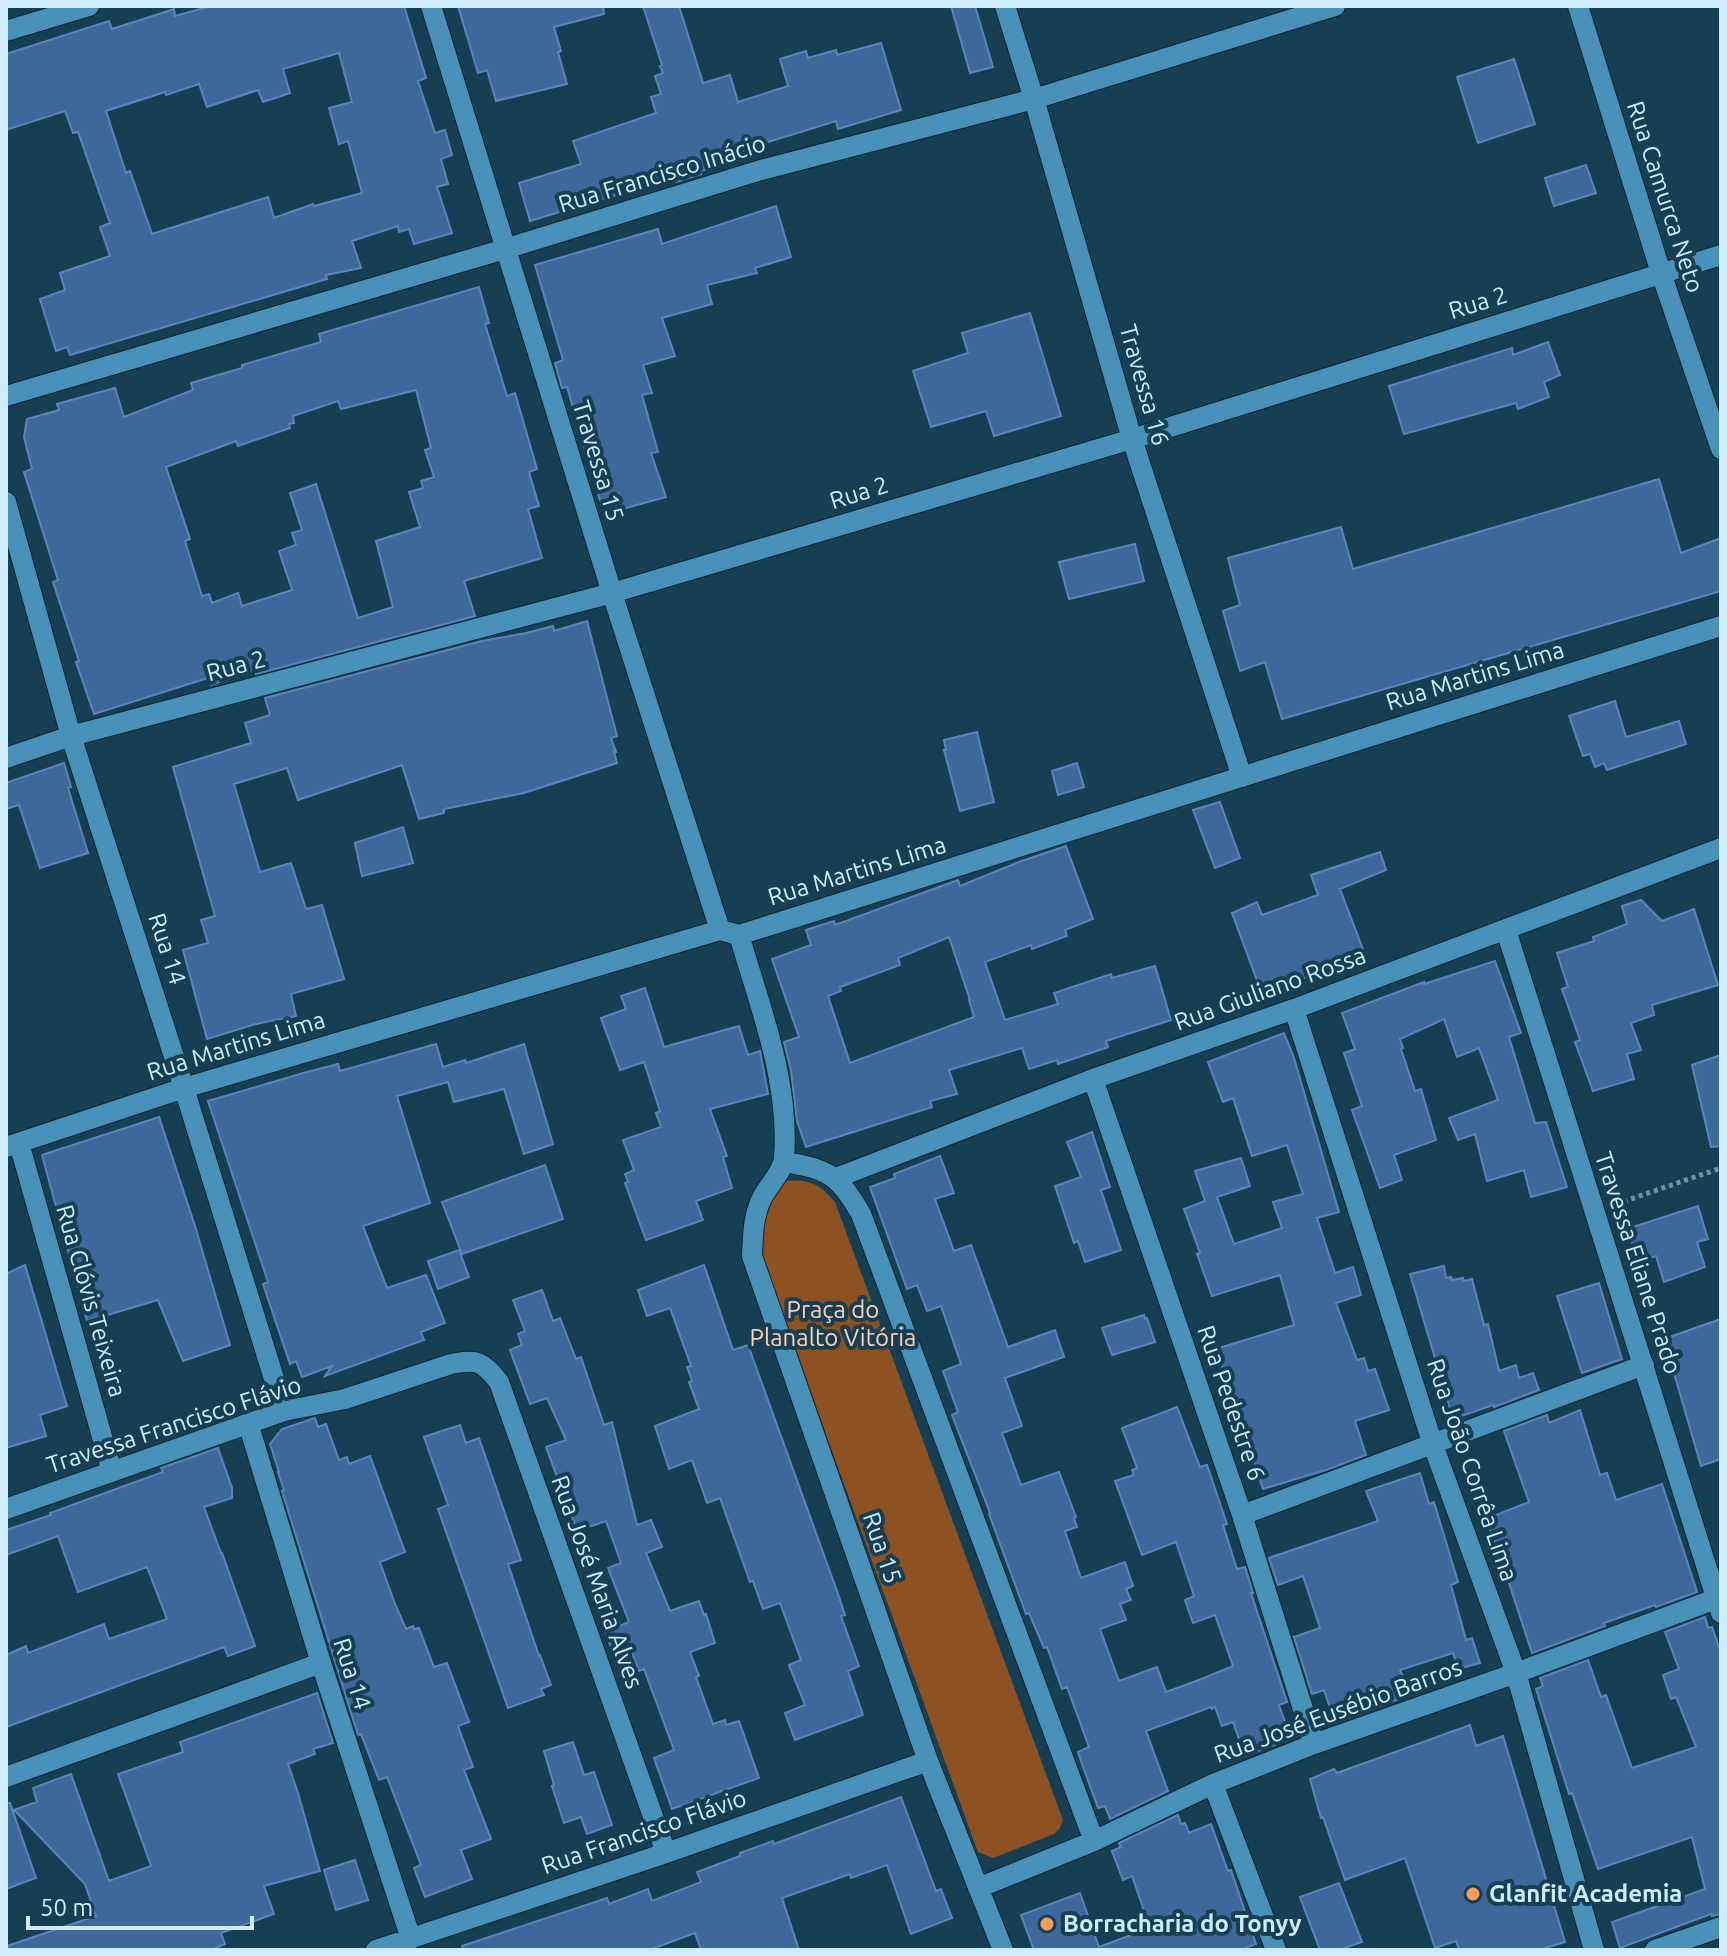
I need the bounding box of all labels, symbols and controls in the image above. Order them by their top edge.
street label: Rua Camurca Neto [1622,98,1709,296]
street label: Rua Francisco Inácio [555,129,769,218]
street label: Rua 2 [1445,281,1511,324]
street label: Travessa 16 [1114,321,1175,448]
street label: Travessa 15 [567,397,630,524]
street label: Rua 2 [826,471,892,514]
street label: Rua Martins Lima [1383,636,1567,715]
street label: Rua 2 [203,645,268,686]
street label: Rua Martins Lima [765,831,949,910]
street label: Rua 14 [143,910,192,988]
street label: Rua Giuliano Rossa [1170,941,1369,1036]
street label: Rua Martins Lima [144,1006,328,1085]
street label: Travessa Eliane Prado [1590,1148,1687,1377]
street label: Rua Clóvis Teixeira [51,1202,132,1400]
park label: Praça do Planalto Vitória [750,1296,916,1351]
street label: Rua Pedestre 6 [1192,1322,1271,1484]
street label: Rua João Corrêa Lima [1422,1355,1523,1585]
street label: Travessa Francisco Flávio [43,1371,304,1478]
street label: Rua José Maria Alves [546,1472,649,1692]
street label: Rua 15 [858,1509,907,1587]
street label: Rua 14 [328,1635,377,1713]
street label: Rua José Eusébio Barros [1210,1653,1465,1768]
street label: Rua Francisco Flávio [538,1784,750,1879]
scale bar [28,1880,252,1930]
place label: Glanfit Academia [1489,1880,1682,1907]
marker: Glanfit Academia [1464,1885,1482,1903]
text: 50 m [40,1894,93,1921]
place label: Borracharia do Tonyy [1063,1910,1302,1937]
marker: Borracharia do Tonyy [1038,1915,1056,1933]

